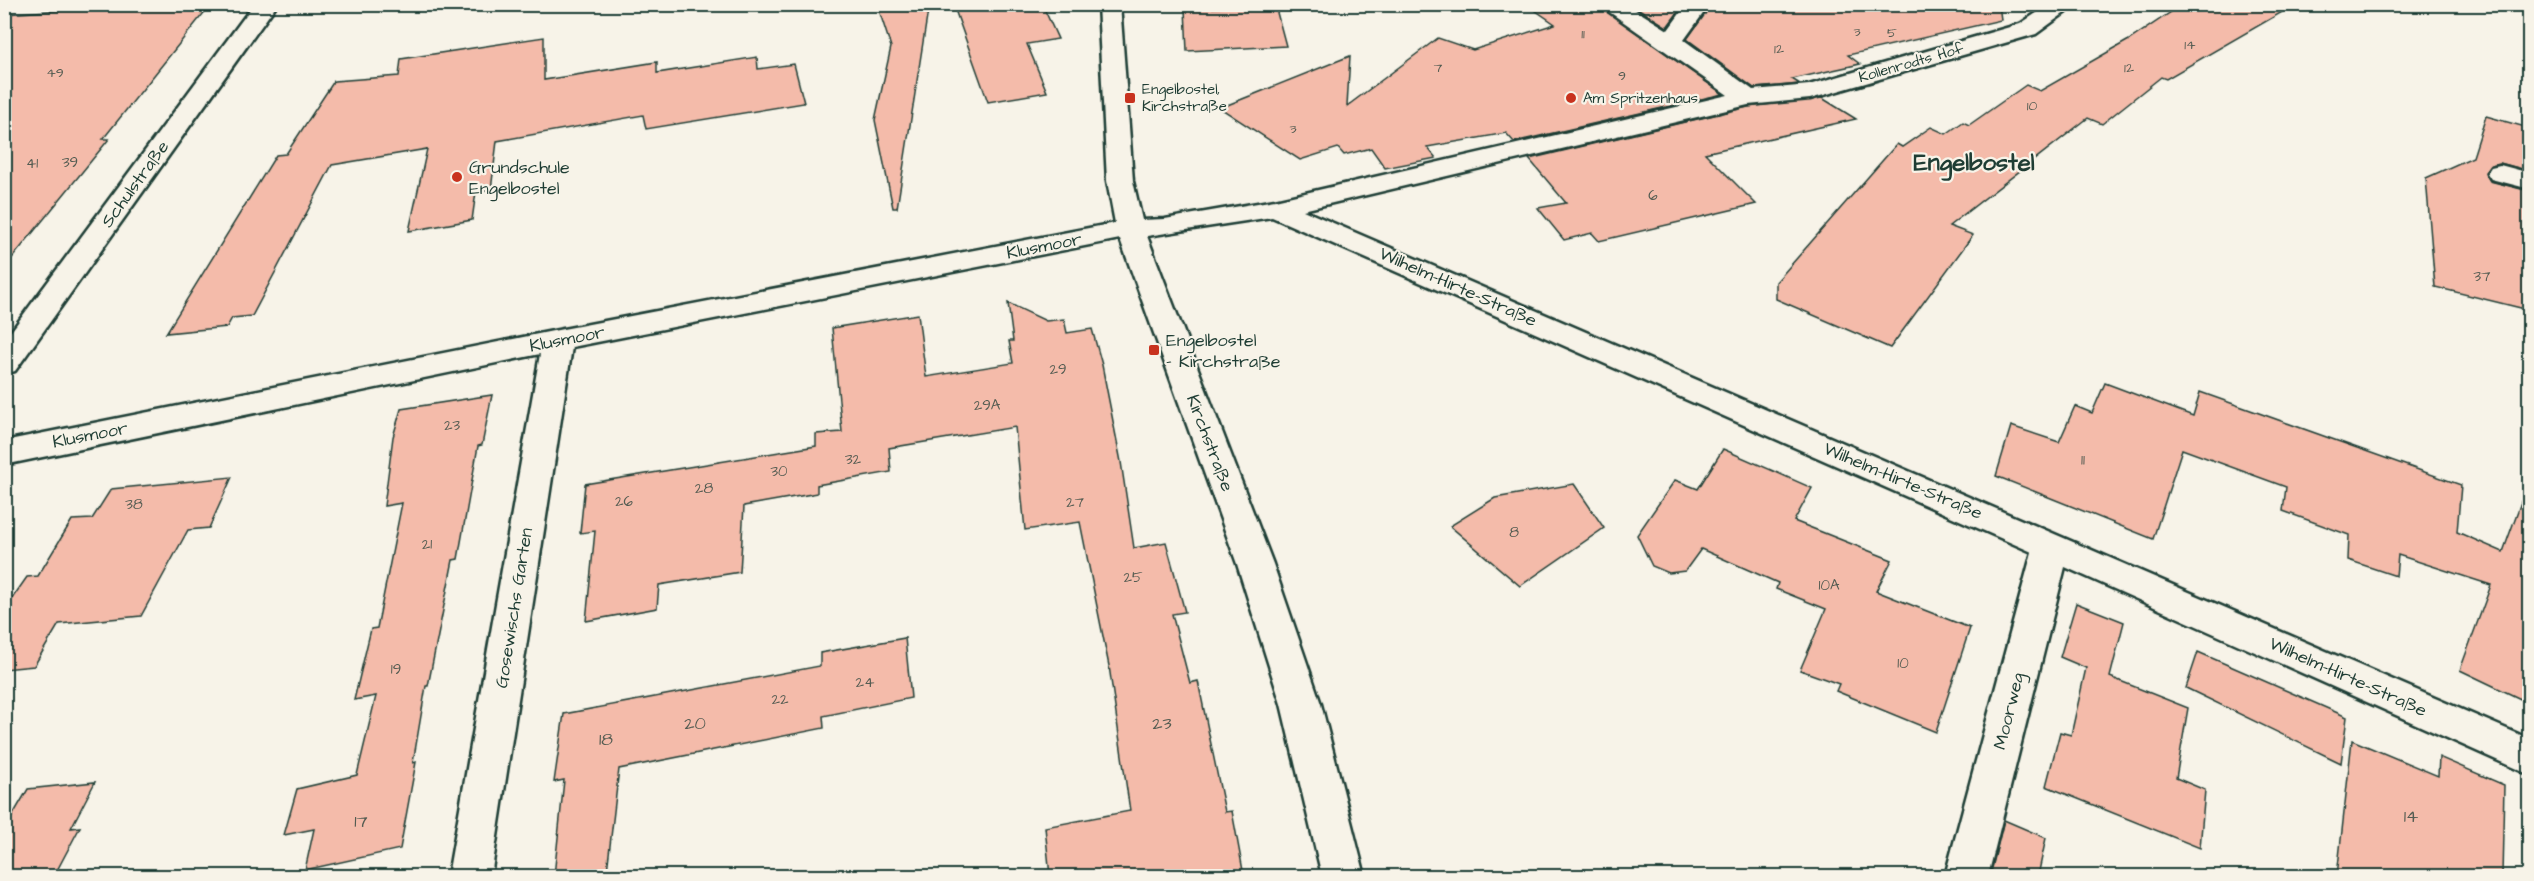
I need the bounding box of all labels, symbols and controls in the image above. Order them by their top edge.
house number: 3 [1853,22,1861,42]
house number: 5 [1887,23,1897,43]
house number: 11 [1581,24,1585,44]
house number: 14 [2184,35,2196,55]
street label: Kollenrodts Hof [1856,38,1966,88]
house number: 12 [1774,39,1784,59]
house number: 7 [1434,58,1443,78]
house number: 12 [2124,58,2134,78]
house number: 49 [46,63,64,83]
house number: 9 [1618,66,1626,86]
place label: Engelbostel, Kirchstraße [1142,79,1227,117]
place label: Am Spritzenhaus [1583,88,1699,109]
marker: Engelbostel, Kirchstraße [1123,91,1137,105]
marker: Am Spritzenhaus [1564,91,1578,105]
house number: 10 [2027,96,2037,116]
house number: 3 [1289,119,1297,139]
street label: Schulstraße [95,135,175,233]
district label: Engelbostel [1914,146,2035,181]
house number: 39 [62,152,78,173]
house number: 41 [26,153,38,174]
place label: Grundschule Engelbostel [469,155,570,202]
marker: Grundschule Engelbostel [450,170,464,184]
house number: 6 [1648,185,1658,206]
street label: Klusmoor [1004,226,1084,266]
street label: Wilhelm-Hirte-Straße [1375,241,1541,333]
house number: 37 [2474,266,2490,287]
street label: Klusmoor [527,319,607,359]
place label: Engelbostel - Kirchstraße [1166,328,1281,374]
marker: Engelbostel - Kirchstraße [1147,343,1161,357]
house number: 29 [1049,359,1067,380]
street label: Kirchstraße [1180,391,1240,495]
house number: 29A [974,395,1001,416]
street label: Klusmoor [50,415,130,455]
house number: 23 [444,415,460,436]
street label: Wilhelm-Hirte-Straße [1820,436,1986,526]
house number: 32 [845,449,862,470]
house number: 11 [2081,450,2085,471]
house number: 30 [770,461,788,482]
house number: 28 [695,478,713,499]
house number: 26 [615,491,634,512]
house number: 27 [1066,492,1084,513]
house number: 38 [125,494,143,515]
house number: 8 [1509,522,1519,543]
street label: Gosewischs Garten [489,526,539,690]
house number: 21 [422,534,432,555]
house number: 25 [1123,567,1143,588]
house number: 10A [1819,575,1840,596]
street label: Wilhelm-Hirte-Straße [2265,631,2431,723]
house number: 10 [1897,653,1909,674]
house number: 19 [391,659,401,680]
street label: Moorweg [1987,670,2032,752]
house number: 24 [856,672,874,693]
house number: 22 [771,689,789,710]
house number: 20 [684,711,706,736]
house number: 23 [1152,711,1172,736]
house number: 18 [599,727,613,752]
house number: 14 [2404,804,2418,829]
house number: 17 [354,809,368,834]

